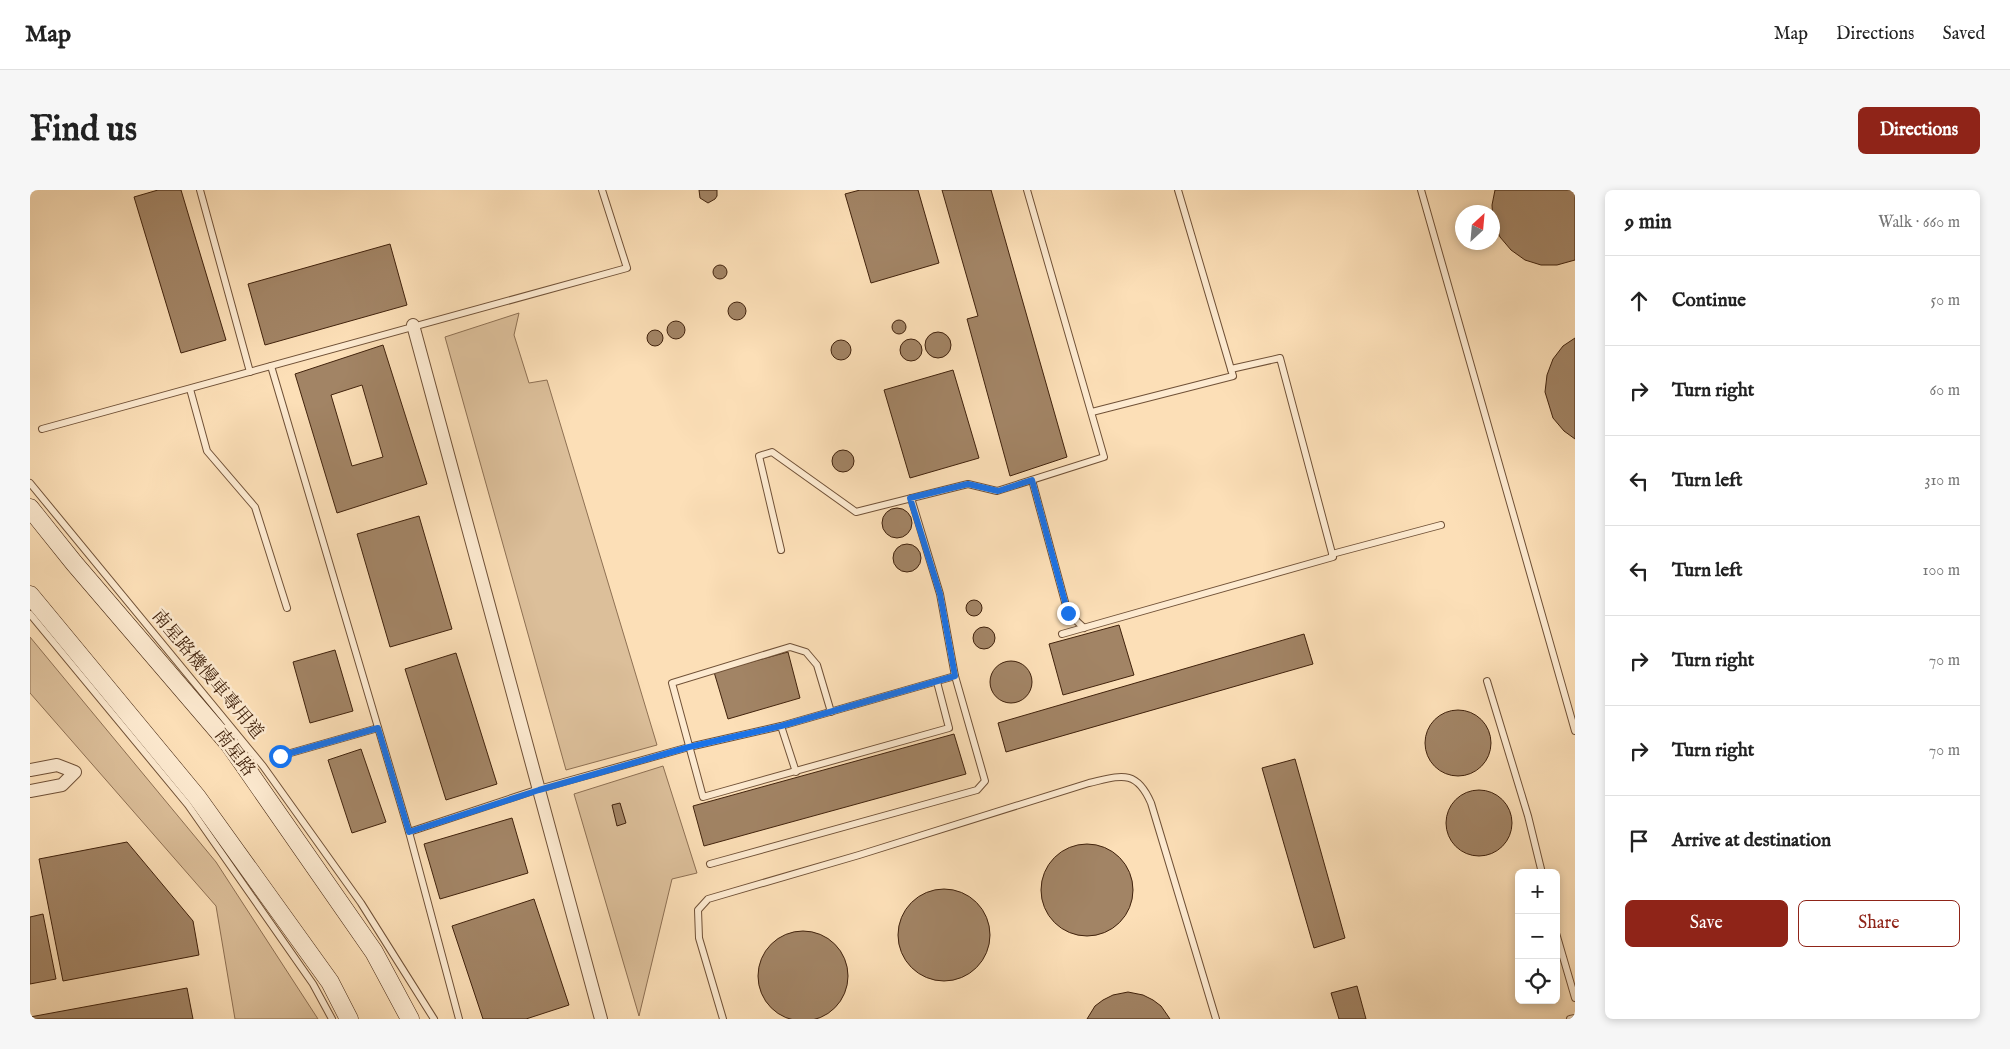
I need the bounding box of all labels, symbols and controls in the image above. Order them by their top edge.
text: Map [25,19,71,50]
text: Map [1774,23,1808,46]
text: Directions [1836,23,1914,46]
text: Saved [1942,23,1985,46]
button: Directions [1858,107,1980,154]
text: Find us [30,108,137,153]
north arrow [1455,205,1500,250]
text: 9 min [1625,209,1672,236]
text: Walk · 660 m [1878,213,1960,233]
icon: ahead [1625,287,1653,315]
text: Continue [1672,289,1746,313]
text: 50 m [1931,291,1960,311]
icon: right [1625,377,1653,405]
text: Turn right [1672,379,1754,403]
text: 60 m [1930,381,1960,401]
icon: left [1625,467,1653,495]
text: Turn left [1672,469,1743,493]
text: 310 m [1924,471,1960,491]
icon: left [1625,557,1653,585]
text: Turn left [1672,559,1743,583]
text: 100 m [1923,561,1960,581]
route end [1057,602,1080,625]
street label: 南星路機慢車專用道 [146,606,268,744]
icon: right [1625,647,1653,675]
text: Turn right [1672,649,1754,673]
text: 70 m [1929,651,1960,671]
street label: 南星路 [209,725,259,781]
icon: right [1625,737,1653,765]
text: Turn right [1672,739,1754,763]
text: 70 m [1929,741,1960,761]
route start [269,745,292,768]
icon: arrive [1625,827,1653,855]
text: Arrive at destination [1672,829,1831,853]
map controls [1515,869,1560,1004]
button: + [1515,869,1560,914]
button: Save [1625,900,1788,947]
button: Share [1798,900,1960,947]
button: − [1515,914,1560,959]
button: locate [1515,959,1560,1004]

